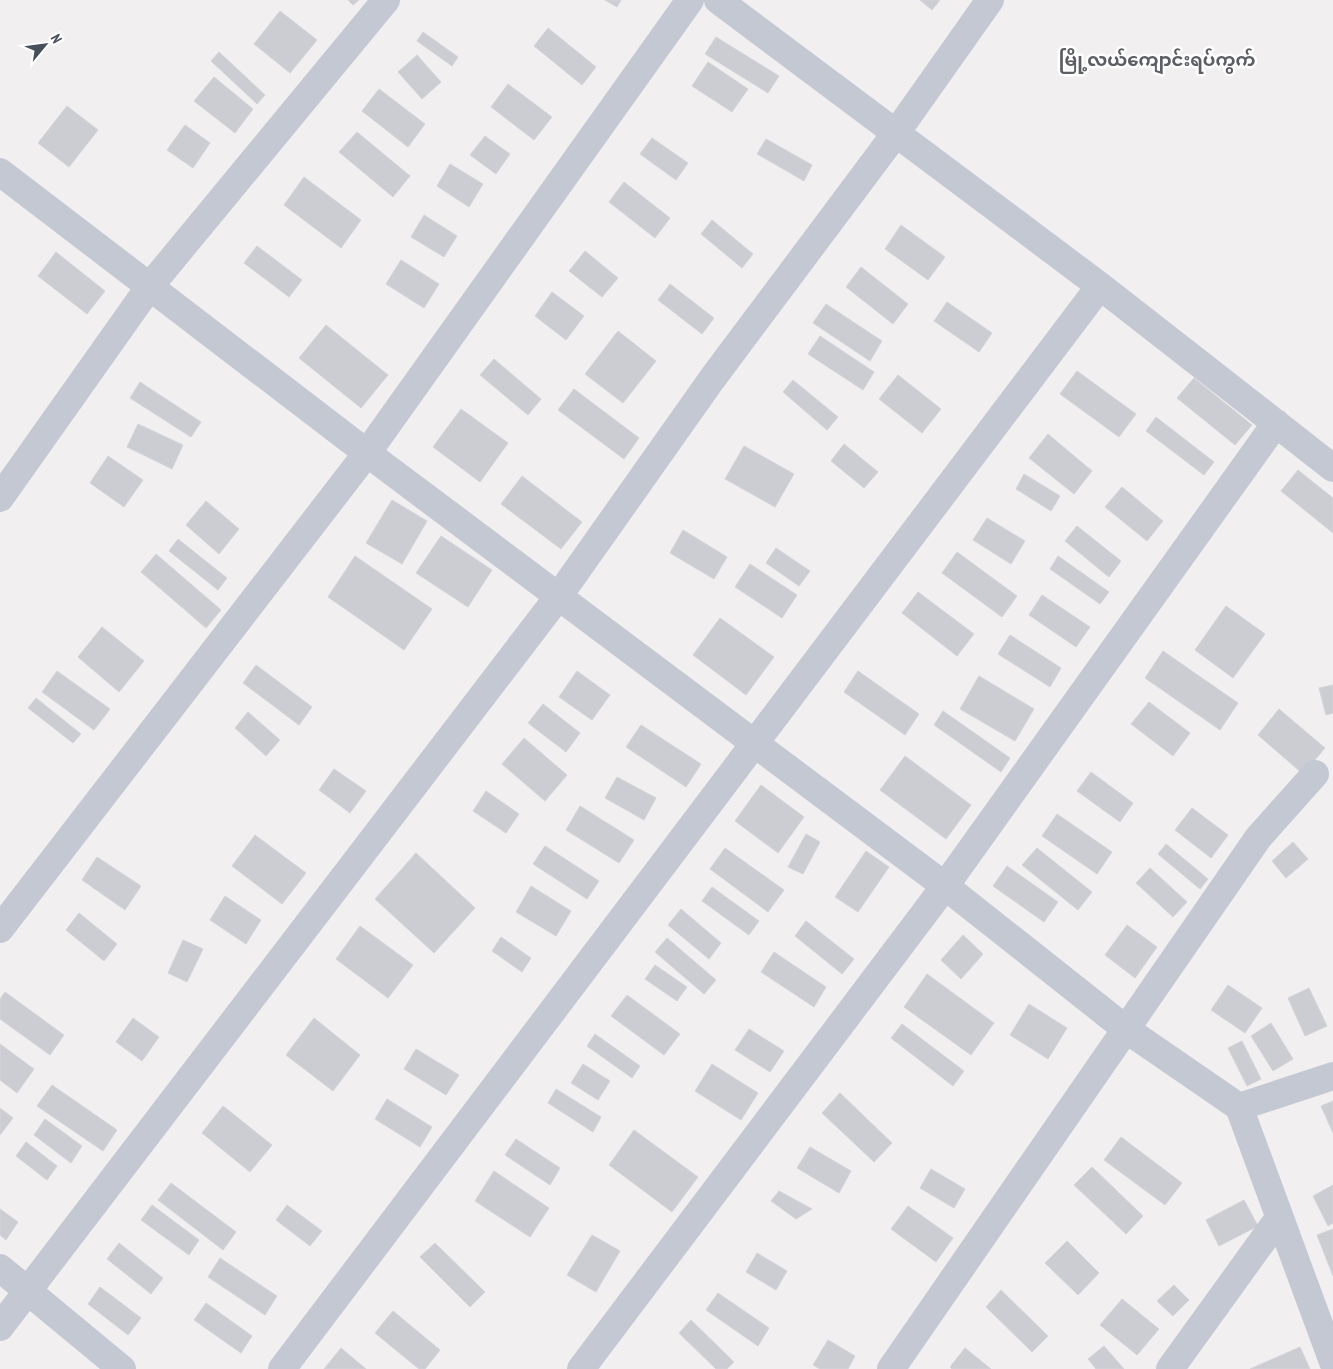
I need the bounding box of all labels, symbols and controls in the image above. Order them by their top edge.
north arrow [20,20,70,70]
text: N [47,31,66,46]
district label: မြို့လယ်ကျောင်းရပ်ကွက် [1059,48,1255,75]

